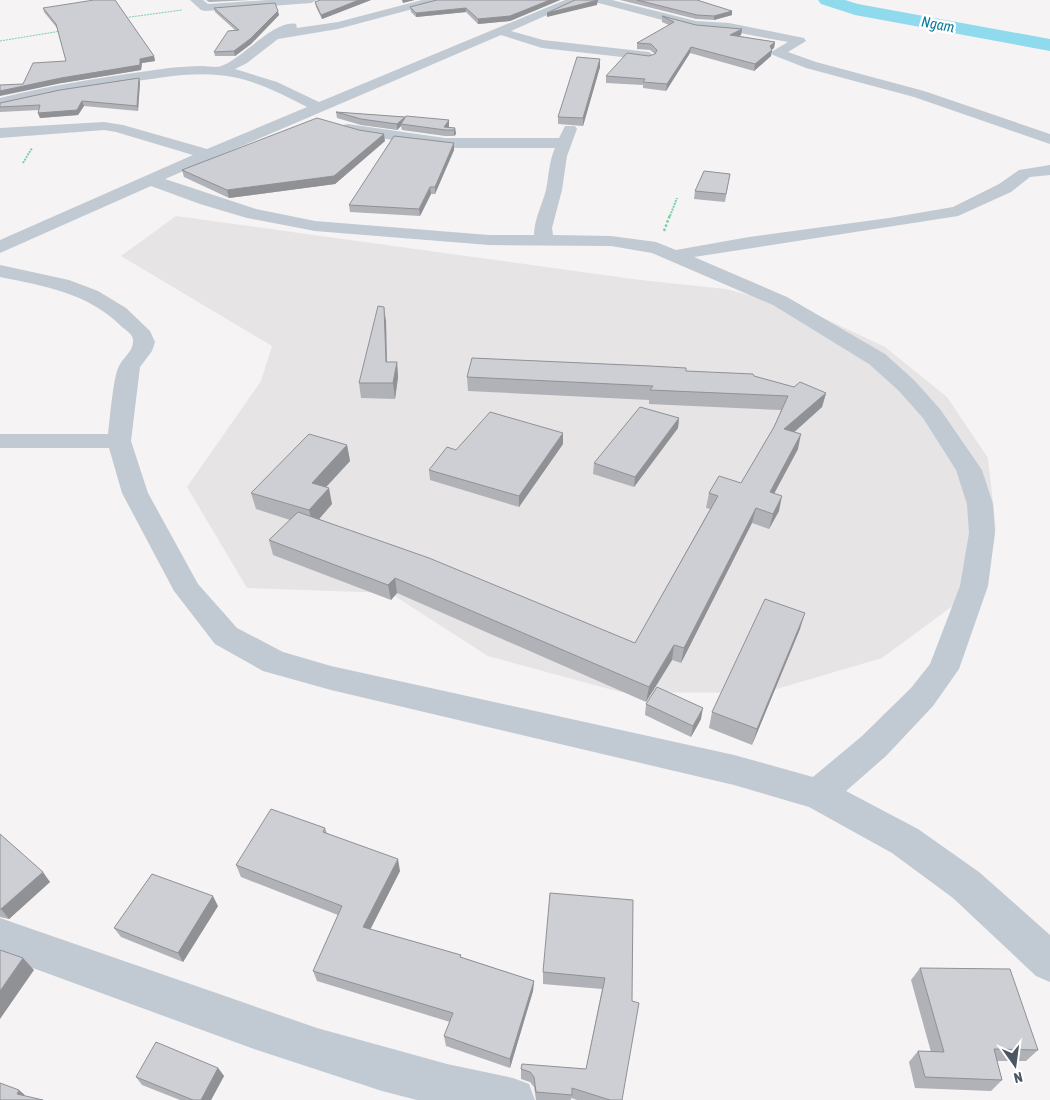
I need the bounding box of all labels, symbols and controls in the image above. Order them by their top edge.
water label: Ngam [920,12,956,36]
north arrow [990,1040,1040,1090]
text: N [1012,1069,1024,1086]

